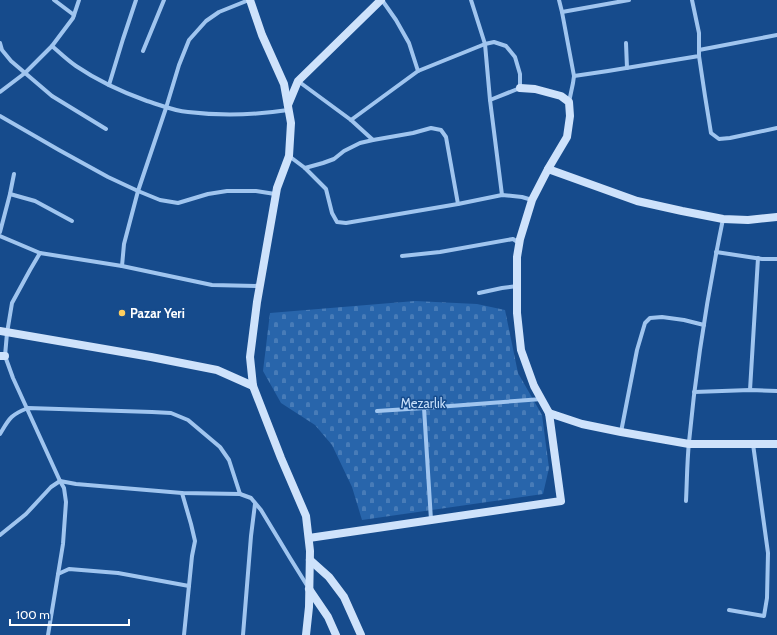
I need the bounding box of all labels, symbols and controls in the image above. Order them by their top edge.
place label: Pazar Yeri [130,305,185,321]
marker: Pazar Yeri [117,308,127,318]
park label: Mezarlık [400,395,446,411]
scale bar [10,601,129,627]
text: 100 m [16,607,50,622]

